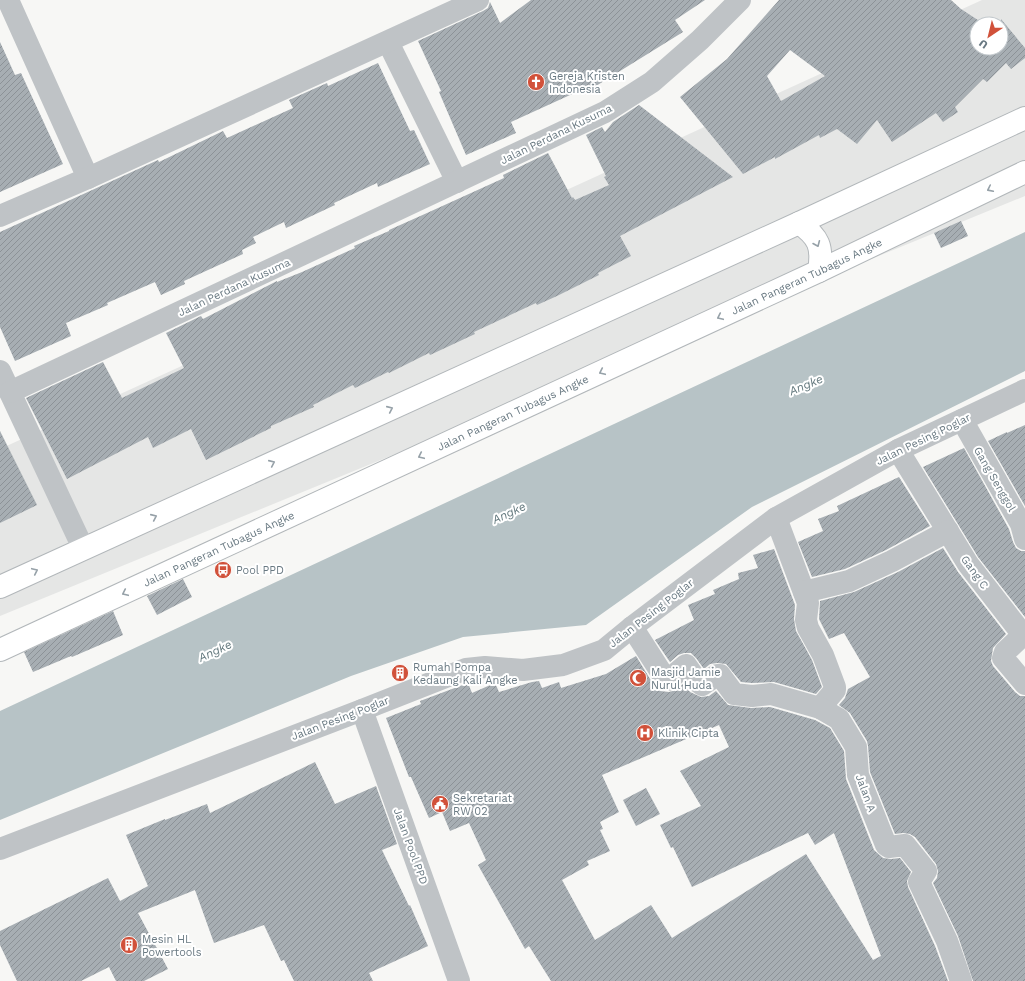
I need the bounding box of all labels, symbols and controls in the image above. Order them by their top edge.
north arrow [969,16,1009,56]
text: U [976,36,990,51]
place label: Gereja Kristen Indonesia [549,70,625,96]
church icon: Gereja Kristen Indonesia [526,72,546,92]
street label: Jalan Perdana Kusuma [498,102,614,167]
one-way arrow [987,184,994,192]
street label: Jalan Pangeran Tubagus Angke [729,236,884,318]
one-way arrow [812,239,820,247]
street label: Jalan Perdana Kusuma [176,256,292,319]
one-way arrow [717,312,724,320]
one-way arrow [599,367,607,375]
water label: Angke [786,372,825,399]
street label: Jalan Pangeran Tubagus Angke [435,373,591,454]
one-way arrow [386,406,394,414]
street label: Jalan Pesing Poglar [874,411,973,468]
street label: Gang Senggol [971,445,1019,514]
one-way arrow [417,451,425,459]
one-way arrow [268,460,275,468]
water label: Angke [489,499,528,527]
street label: Jalan Pangeran Tubagus Angke [141,509,297,590]
one-way arrow [150,513,157,521]
street label: Gang C [958,553,991,592]
bus stop icon: Pool PPD [213,560,233,580]
place label: Pool PPD [236,564,284,577]
one-way arrow [31,568,39,576]
street label: Jalan Pesing Poglar [606,576,697,650]
one-way arrow [122,588,129,596]
water label: Angke [195,637,234,665]
place label: Rumah Pompa Kedaung Kali Angke [413,661,518,687]
building icon: Rumah Pompa Kedaung Kali Angke [390,663,410,683]
place label: Masjid Jamie Nurul Huda [651,666,721,692]
mosque icon: Masjid Jamie Nurul Huda [628,668,648,688]
street label: Jalan Pesing Poglar [289,694,391,743]
hospital icon: Klinik Cipta [635,723,655,743]
place label: Klinik Cipta [658,727,719,740]
street label: Jalan A [853,773,878,814]
place label: Sekretariat RW 02 [453,792,512,818]
public building icon: Sekretariat RW 02 [430,794,450,814]
street label: Jalan Pool PPD [391,806,430,886]
place label: Mesin HL Powertools [142,933,202,959]
building icon: Mesin HL Powertools [119,935,139,955]

